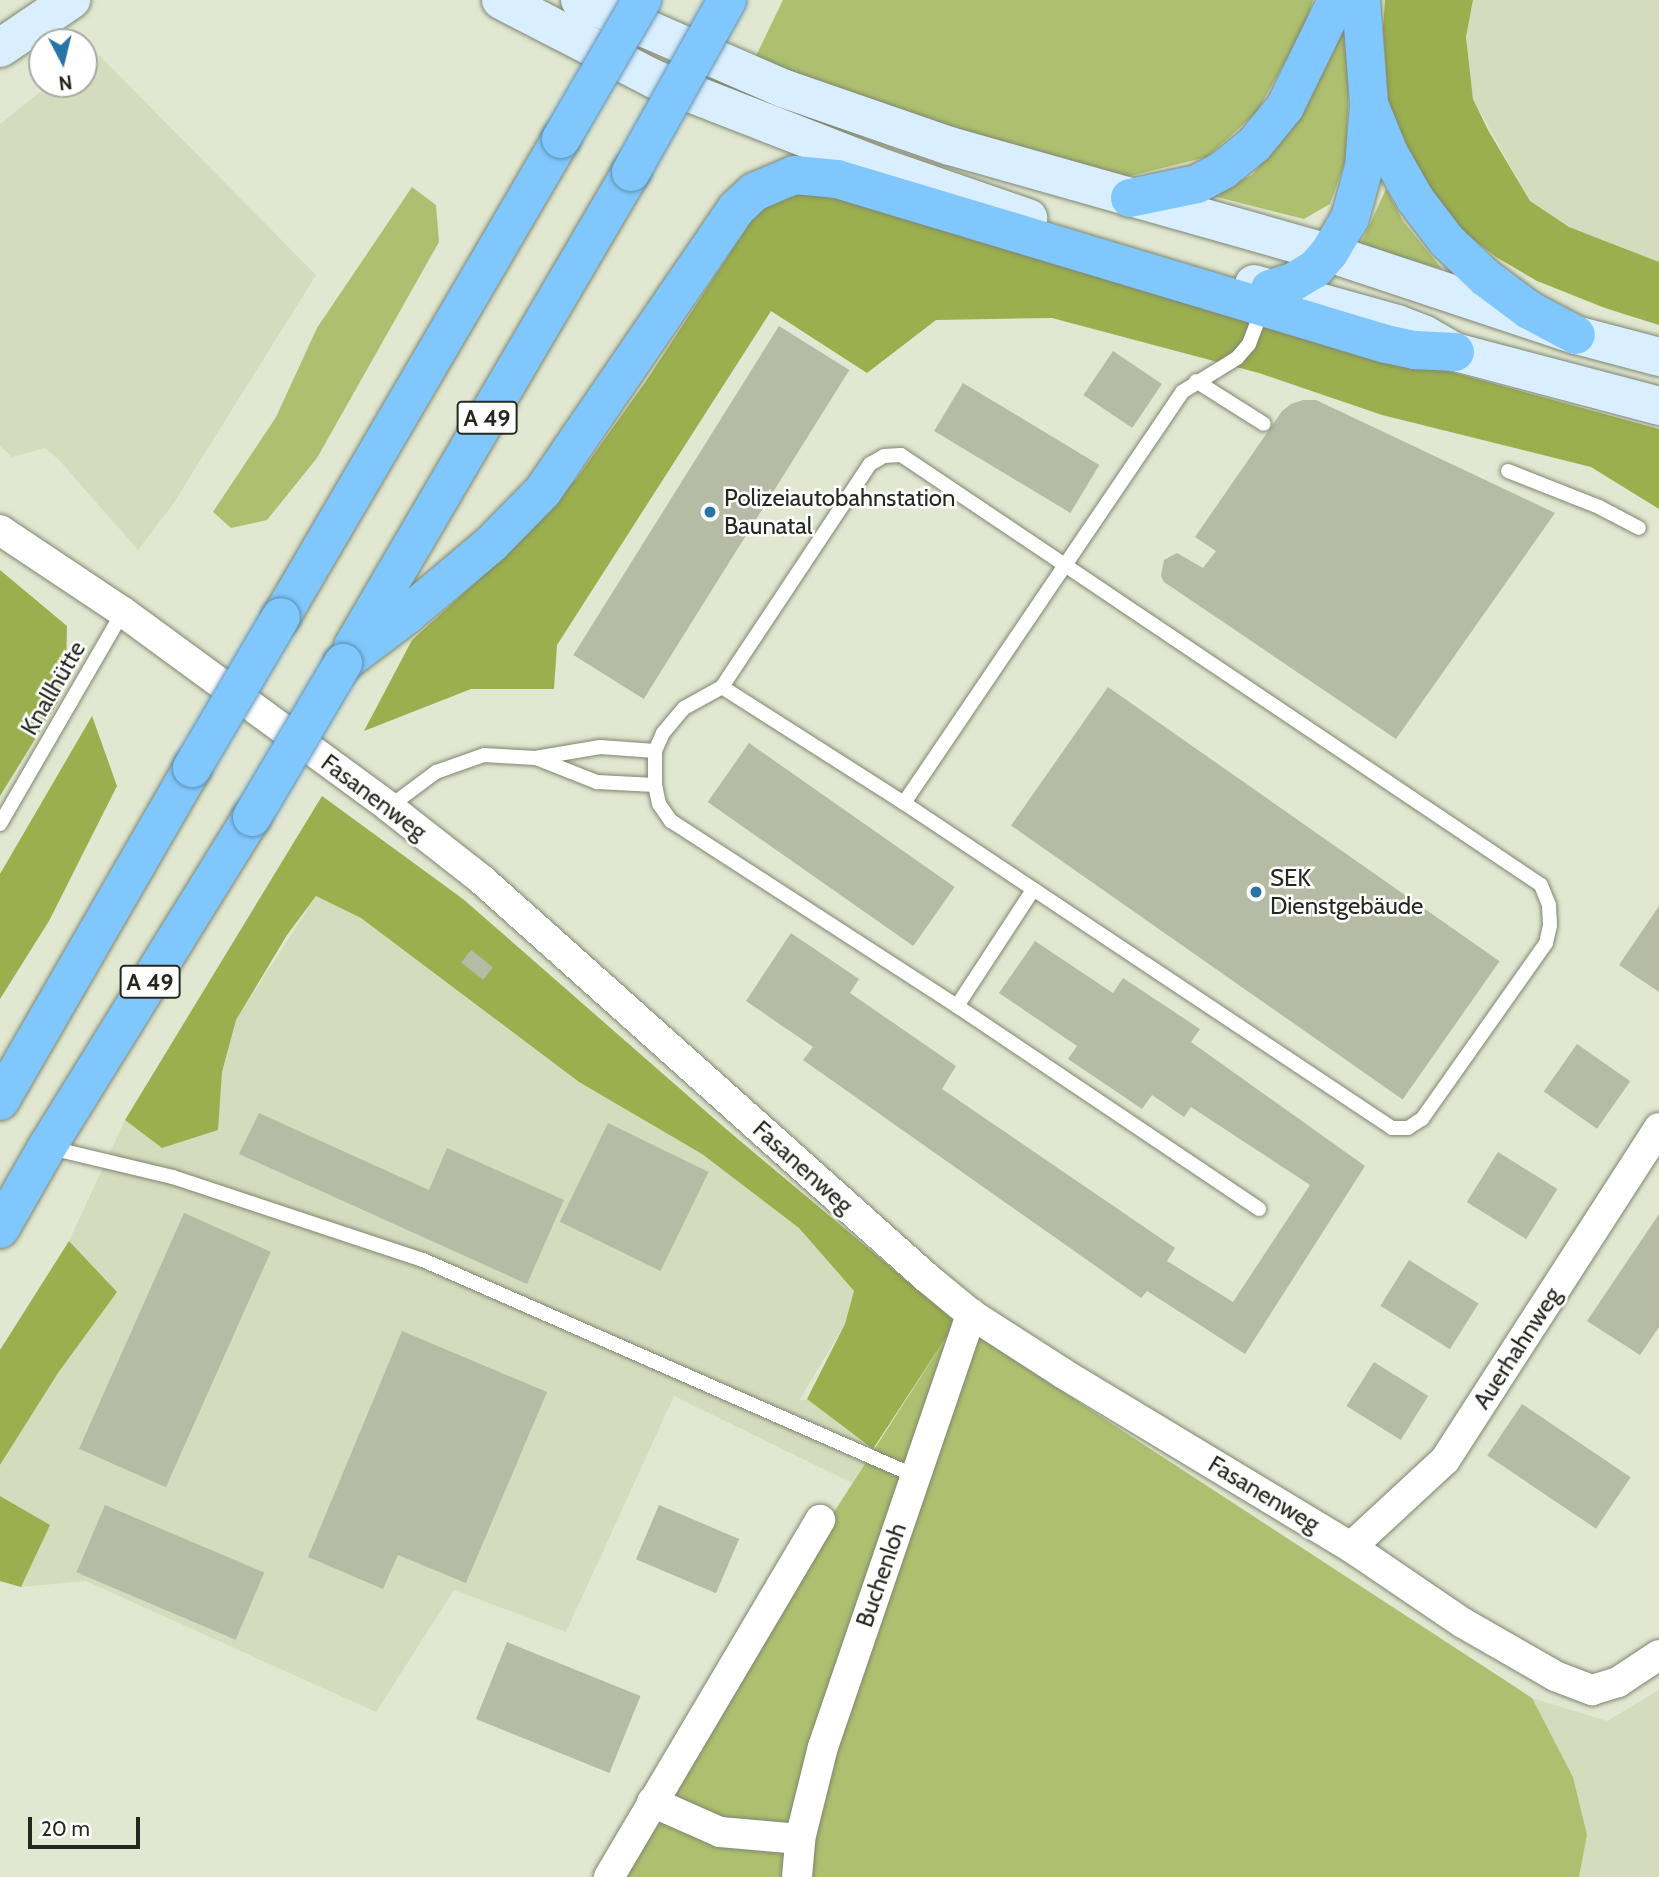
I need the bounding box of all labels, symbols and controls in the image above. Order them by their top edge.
north arrow [28,28,98,98]
text: N [57,70,73,95]
road number: A 49 [456,398,518,438]
place label: Polizeiautobahnstation Baunatal [724,484,955,540]
marker: Polizeiautobahnstation Baunatal [702,504,718,520]
street label: Knallhütte [15,636,91,740]
street label: Fasanenweg [316,748,432,846]
place label: SEK Dienstgebäude [1270,864,1423,920]
marker: SEK Dienstgebäude [1248,884,1264,900]
road number: A 49 [118,962,182,1001]
street label: Fasanenweg [747,1115,859,1219]
street label: Auerhahnweg [1467,1282,1567,1414]
street label: Fasanenweg [1203,1450,1325,1538]
street label: Buchenloh [850,1519,912,1631]
scale bar [32,1804,144,1848]
text: 20 m [41,1816,90,1841]

